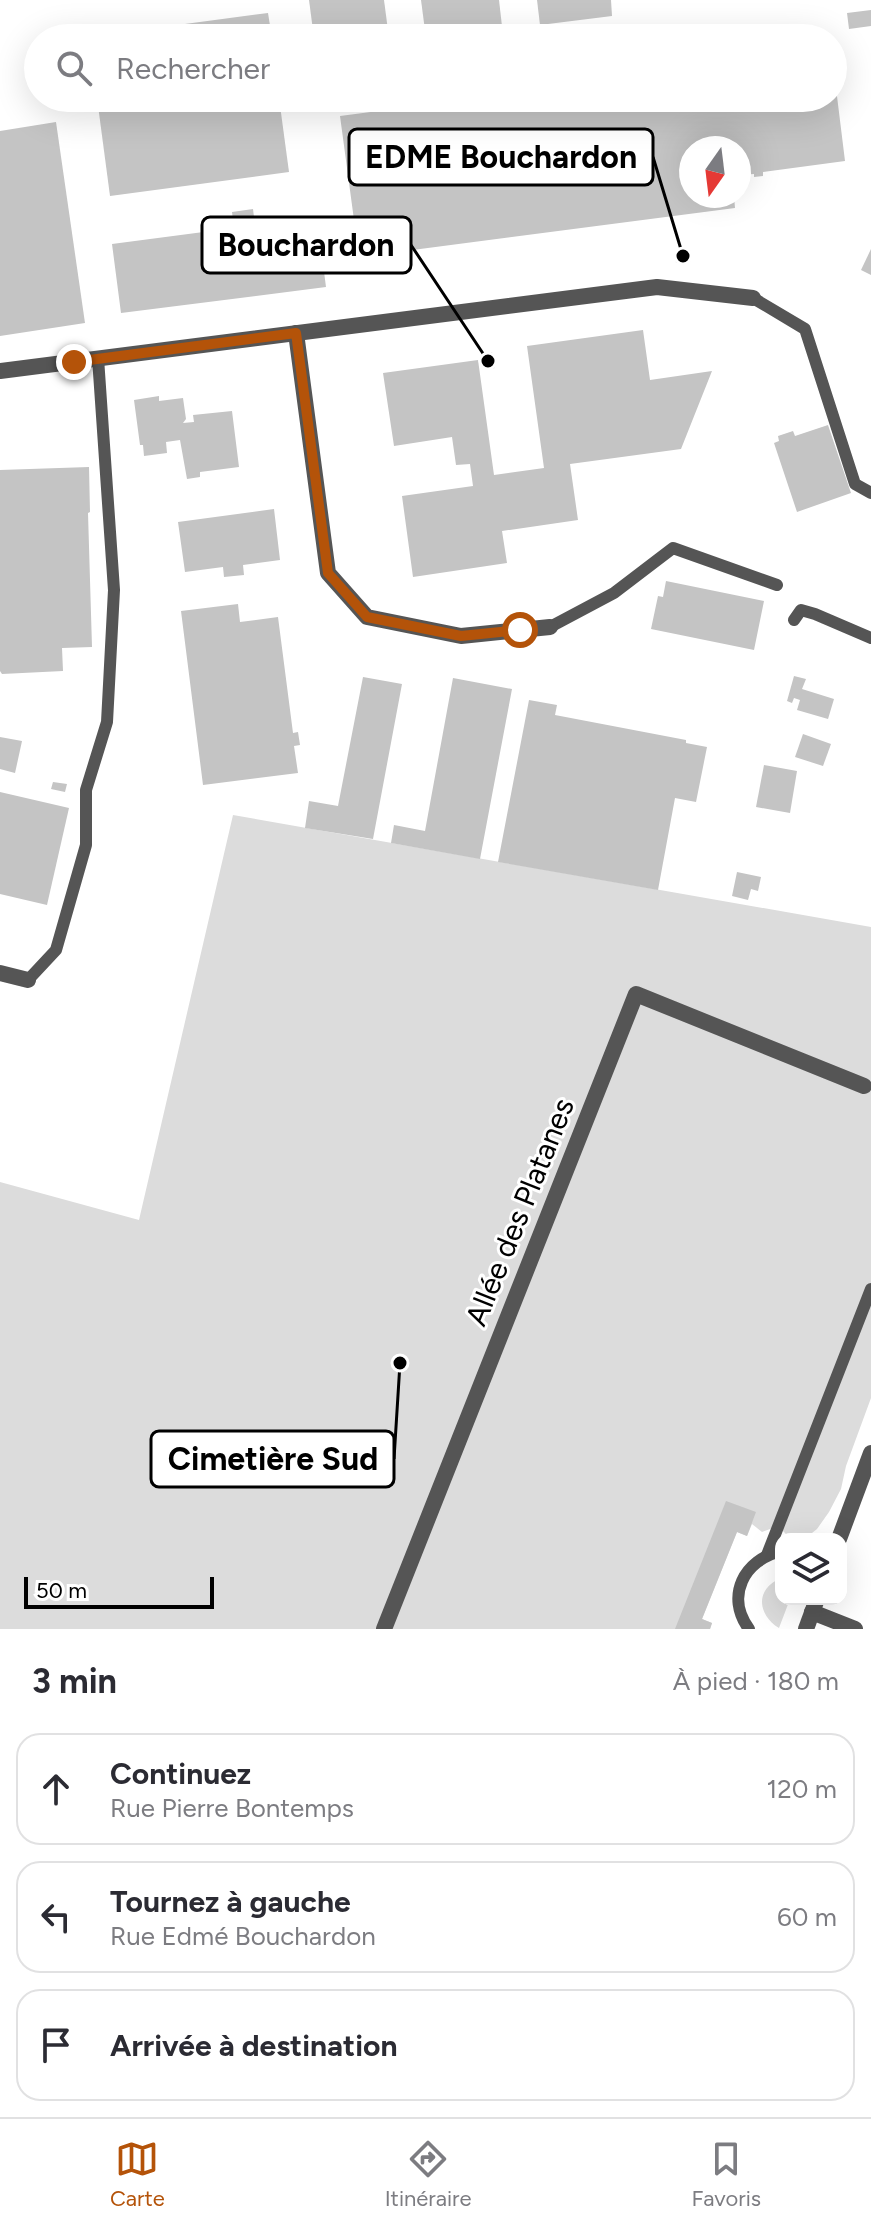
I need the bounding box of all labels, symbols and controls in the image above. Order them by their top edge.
search box [24,24,847,112]
icon: search [52,46,96,90]
text: Rechercher [116,50,270,87]
callout: EDME Bouchardon [349,129,653,185]
north arrow [679,136,751,208]
text: EDME Bouchardon [365,138,637,176]
callout: Bouchardon [202,217,411,273]
text: Bouchardon [217,226,395,264]
route end [56,344,92,380]
route start [502,612,538,648]
street label: Allée des Platanes [457,1093,582,1331]
callout: Cimetière Sud [151,1431,394,1487]
text: Cimetière Sud [168,1440,378,1478]
map controls [775,1533,847,1605]
button: layers [775,1533,847,1605]
scale bar [24,1573,214,1609]
text: 50 m [36,1577,87,1604]
text: 3 min [32,1661,117,1702]
text: À pied · 180 m [673,1665,839,1697]
text: Continuez [110,1755,251,1792]
icon: ahead [34,1767,78,1811]
text: 120 m [767,1773,837,1805]
text: Rue Pierre Bontemps [110,1792,354,1824]
text: Tournez à gauche [110,1883,351,1920]
icon: left [34,1895,78,1939]
text: 60 m [777,1901,837,1933]
text: Rue Edmé Bouchardon [110,1920,376,1952]
icon: arrive [34,2023,78,2067]
text: Arrivée à destination [110,2027,397,2064]
tab: Carte [110,2137,165,2212]
tab: Itinéraire [385,2137,472,2212]
tab: Favoris [691,2137,761,2212]

